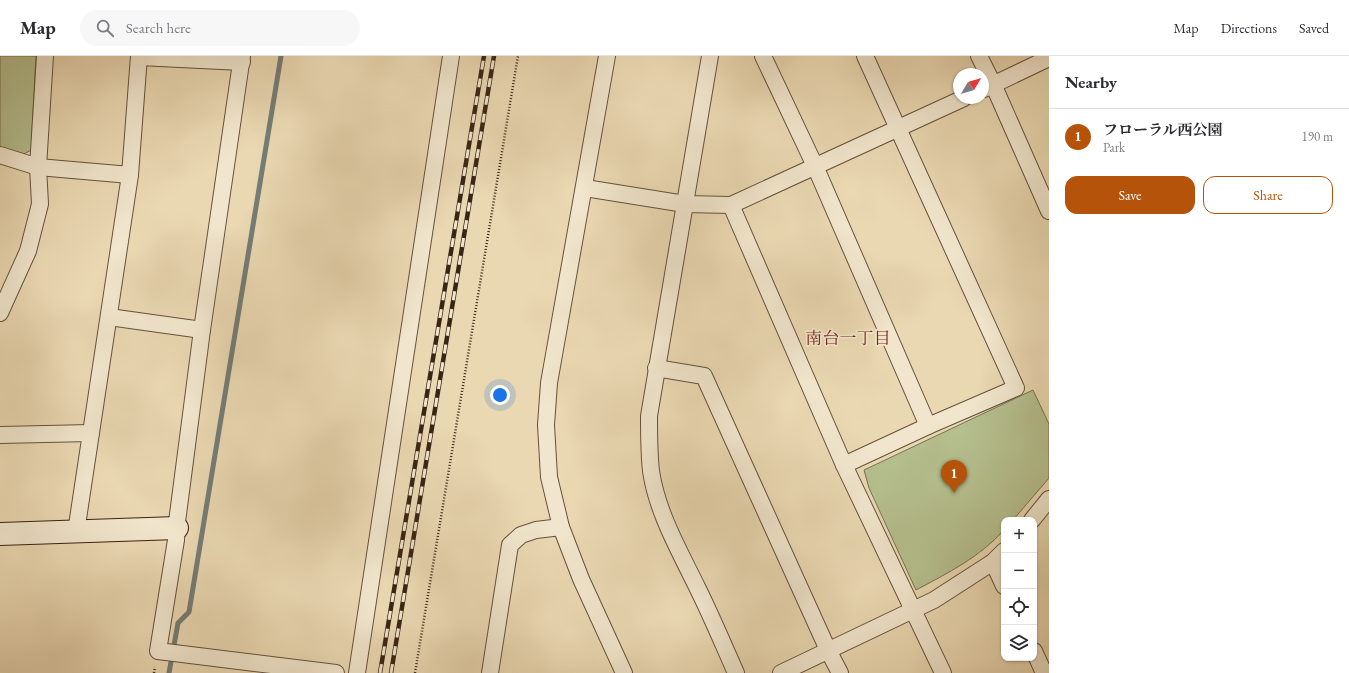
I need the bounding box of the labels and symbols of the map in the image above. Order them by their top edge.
north arrow [953,68,989,104]
district label: 南台一丁目 [806,327,891,349]
your location [490,385,510,405]
pin: 1 [941,460,967,493]

